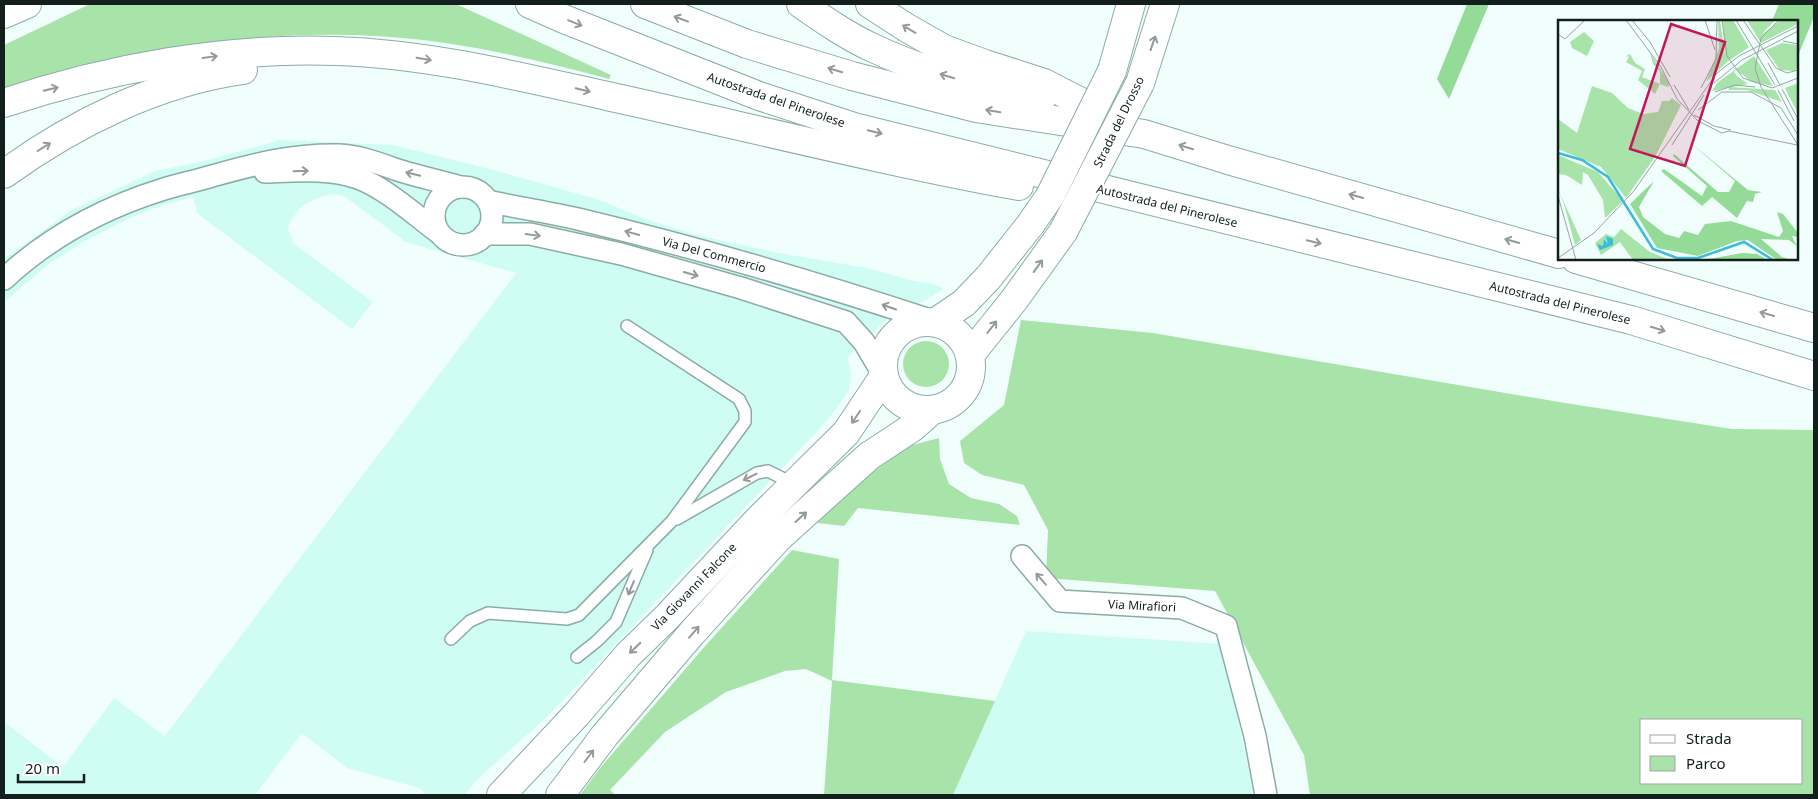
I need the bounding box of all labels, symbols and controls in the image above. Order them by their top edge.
one-way arrow [674,14,689,23]
one-way arrow [567,19,582,28]
inset map [1558,20,1798,260]
one-way arrow [903,24,917,34]
one-way arrow [1149,36,1159,52]
one-way arrow [201,52,217,62]
one-way arrow [416,55,432,65]
one-way arrow [828,65,844,75]
street label: Autostrada del Pinerolese [705,68,848,131]
one-way arrow [939,70,955,80]
street label: Strada del Drosso [1089,73,1148,170]
one-way arrow [42,84,58,93]
one-way arrow [575,86,591,95]
one-way arrow [985,105,1001,115]
one-way arrow [867,128,883,137]
one-way arrow [37,142,51,152]
one-way arrow [1178,142,1194,152]
one-way arrow [292,166,309,176]
one-way arrow [405,168,421,178]
street label: Autostrada del Pinerolese [1095,180,1240,231]
one-way arrow [1348,191,1364,201]
one-way arrow [625,228,641,237]
one-way arrow [525,231,541,241]
street label: Via Del Commercio [660,232,768,277]
one-way arrow [1505,235,1521,245]
one-way arrow [1305,238,1321,247]
one-way arrow [1033,259,1043,273]
one-way arrow [683,269,699,279]
street label: Autostrada del Pinerolese [1488,277,1633,328]
one-way arrow [882,301,898,311]
one-way arrow [1760,309,1776,319]
one-way arrow [986,321,997,334]
one-way arrow [1649,324,1665,334]
one-way arrow [851,410,861,424]
one-way arrow [743,473,758,482]
one-way arrow [795,511,808,522]
street label: Via Giovanni Falcone [647,539,740,634]
one-way arrow [1035,572,1047,585]
one-way arrow [625,580,635,595]
street label: Via Mirafiori [1108,595,1176,616]
one-way arrow [688,625,699,638]
one-way arrow [629,642,642,654]
legend [1640,719,1803,784]
text: Strada [1686,728,1732,748]
one-way arrow [584,750,595,763]
scale bar [18,752,84,784]
text: Parco [1686,753,1726,773]
text: 20 m [25,758,60,778]

